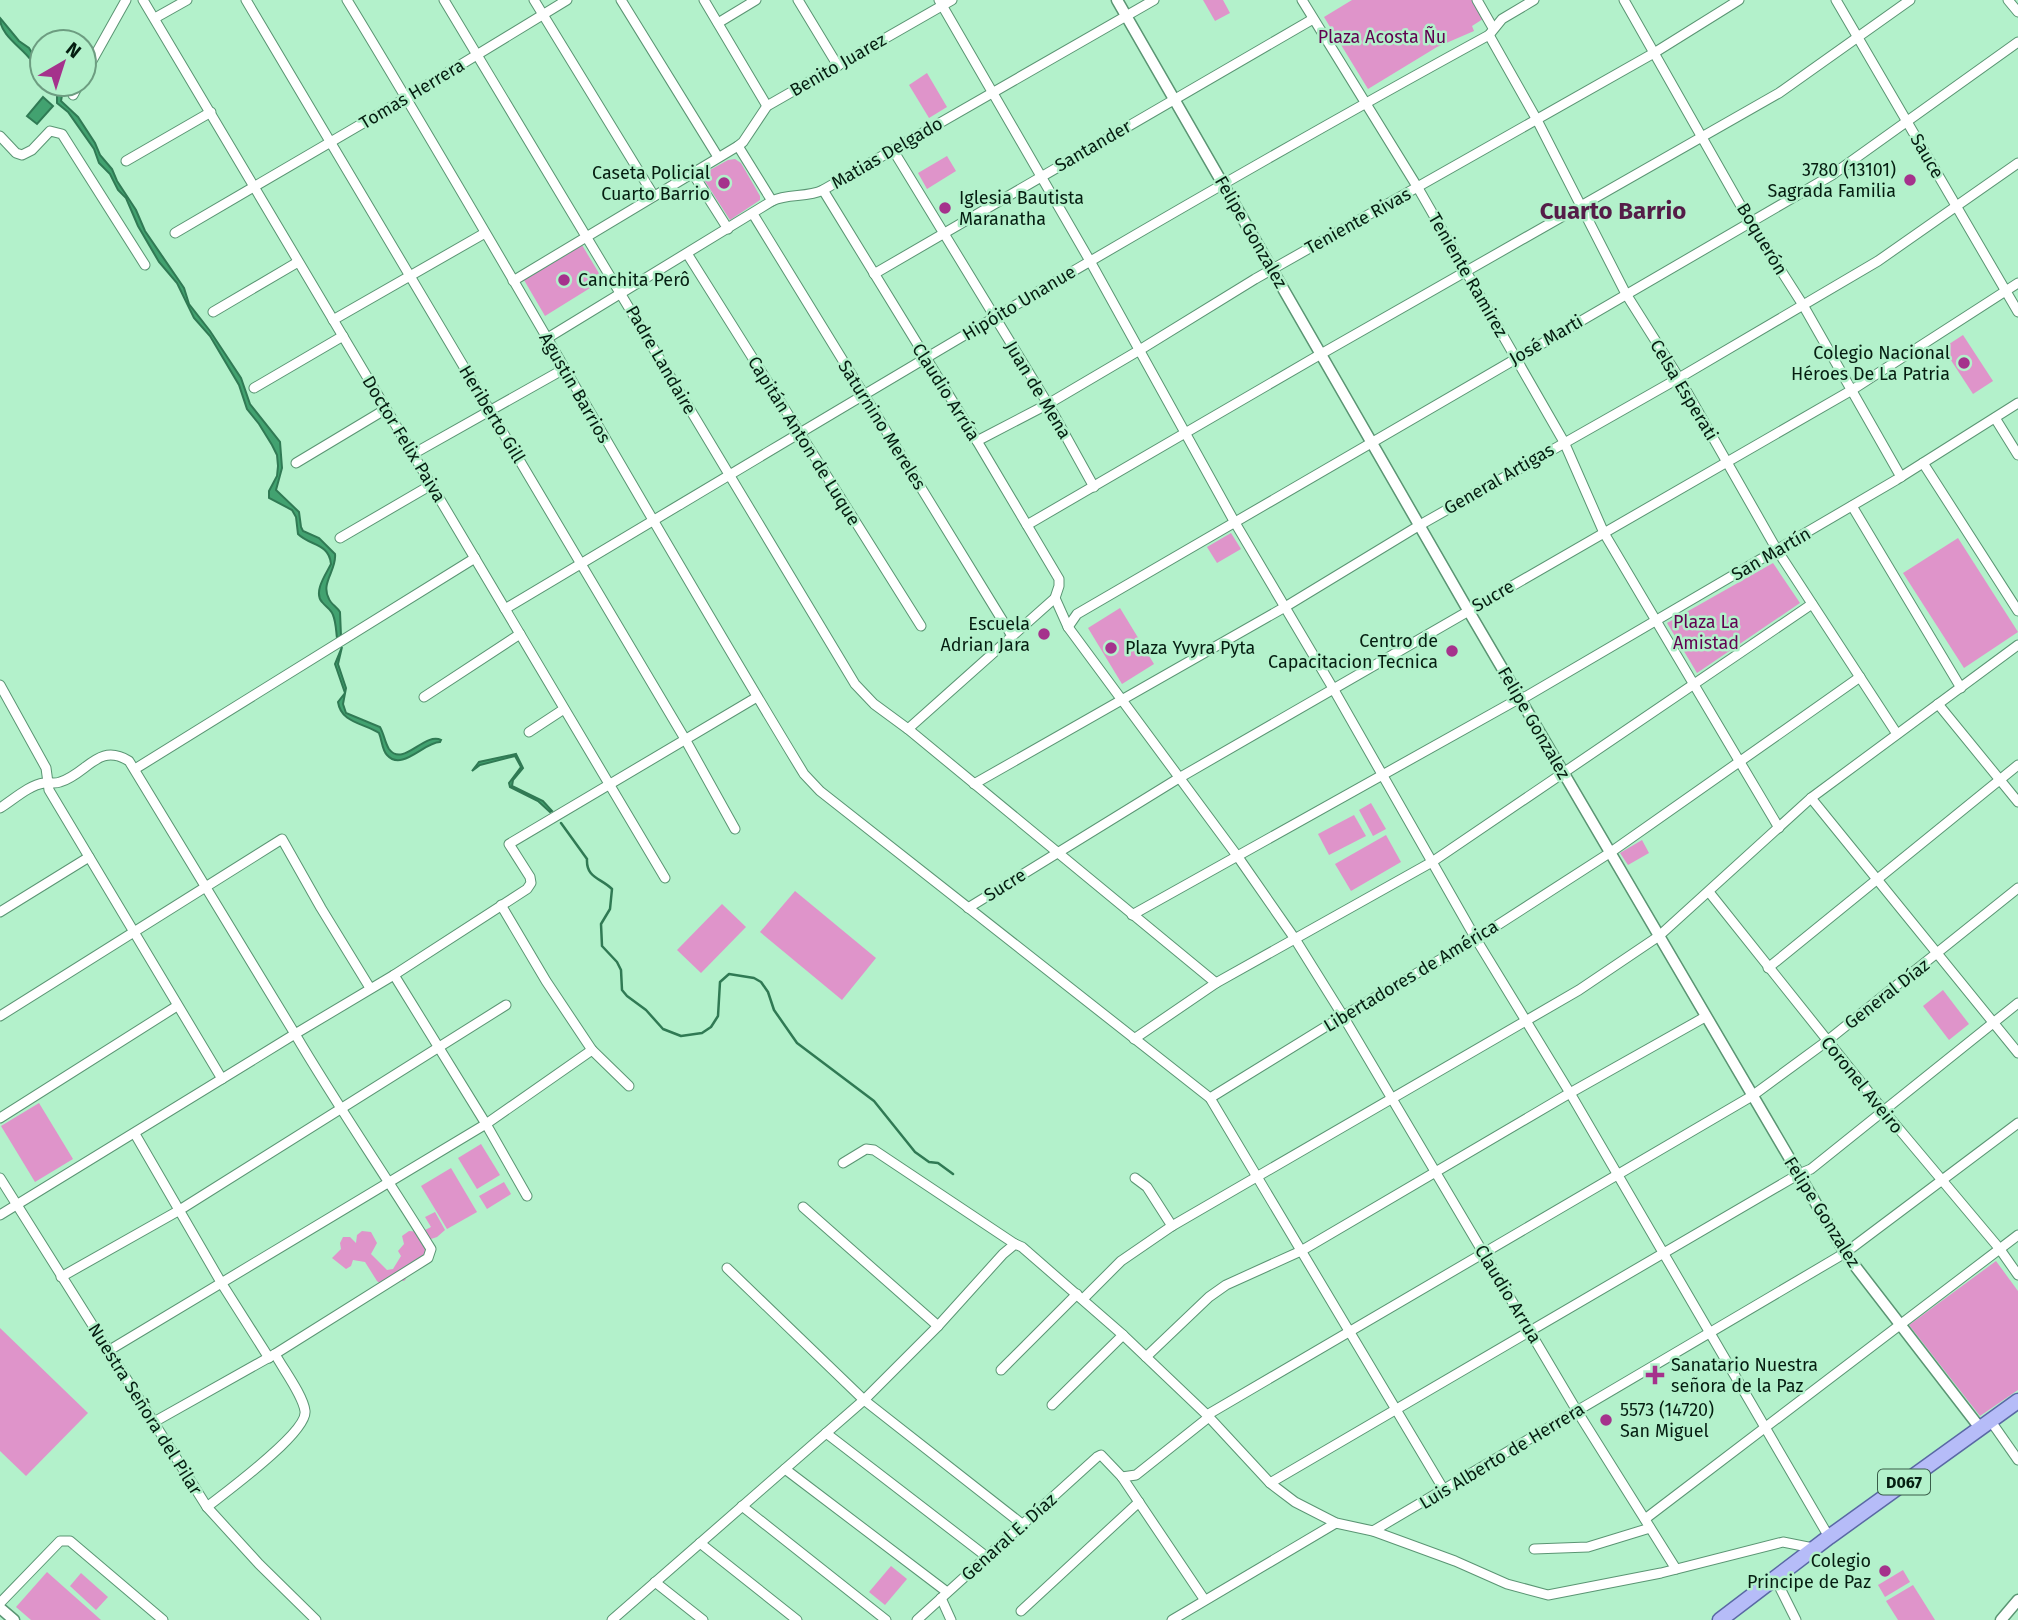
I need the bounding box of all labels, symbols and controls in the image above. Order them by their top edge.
park label: Plaza Acosta Ñu [1318,25,1446,48]
north arrow [28,28,98,98]
street label: Benito Juarez [786,29,890,101]
text: N [61,37,86,63]
street label: Tomas Herrera [356,54,468,134]
street label: Matias Delgado [827,112,947,194]
street label: Santander [1051,115,1135,177]
street label: Sauce [1905,130,1949,182]
place label: 3780 (13101) Sagrada Familia [1768,159,1896,202]
place label: Caseta Policial Cuarto Barrio [592,162,710,205]
street label: Felipe Gonzalez [1210,172,1292,292]
marker: 3780 (13101) Sagrada Familia [1902,172,1918,188]
marker: Caseta Policial Cuarto Barrio [716,175,732,191]
street label: Teniente Rivas [1301,183,1415,259]
place label: Iglesia Bautista Maranatha [959,187,1084,230]
district label: Cuarto Barrio [1540,197,1686,225]
street label: Boquerón [1732,199,1792,279]
marker: Iglesia Bautista Maranatha [937,200,953,216]
street label: Teniente Ramirez [1424,209,1513,341]
street label: Hipóito Unanue [958,261,1080,345]
place label: Canchita Perô [578,269,690,291]
marker: Canchita Perô [556,272,572,288]
street label: Padre Landaire [621,302,701,418]
street label: José Marti [1505,310,1587,370]
street label: Agustin Barrios [534,329,616,447]
street label: Celsa Esperati [1645,336,1723,444]
street label: Juan de Mena [1000,337,1076,443]
street label: Claudio Arrúa [907,339,985,445]
place label: Colegio Nacional Héroes De La Patria [1791,342,1950,385]
street label: Capitán Anton de Luque [743,352,865,530]
marker: Colegio Nacional Héroes De La Patria [1956,355,1972,371]
street label: Saturnino Mereles [833,356,931,494]
street label: Heriberto Gill [454,361,530,467]
street label: Doctor Felix Paiva [358,372,450,506]
street label: General Artigas [1440,439,1558,519]
street label: San Martín [1727,523,1815,585]
street label: Sucre [1468,575,1518,617]
park label: Plaza La Amistad [1673,611,1739,654]
place label: Escuela Adrian Jara [940,613,1030,656]
marker: Escuela Adrian Jara [1036,626,1052,642]
place label: Centro de Capacitacion Tecnica [1268,630,1438,673]
place label: Plaza Yvyra Pyta [1125,637,1255,659]
marker: Plaza Yvyra Pyta [1103,640,1119,656]
marker: Centro de Capacitacion Tecnica [1444,643,1460,659]
street label: Felipe Gonzalez [1493,663,1575,783]
street label: Sucre [980,864,1030,906]
street label: Libertadores de América [1320,915,1502,1037]
street label: General Díaz [1840,954,1934,1034]
street label: Coronel Aveiro [1816,1032,1908,1138]
street label: Felipe Gonzalez [1779,1153,1865,1271]
street label: Claudio Arrua [1470,1241,1546,1347]
street label: Nuestra Señora del Pilar [83,1319,207,1499]
place label: Sanatario Nuestra señora de la Paz [1671,1354,1818,1397]
marker: Sanatario Nuestra señora de la Paz [1645,1365,1665,1385]
street label: Luis Alberto de Herrera [1415,1398,1589,1514]
place label: 5573 (14720) San Miguel [1620,1399,1714,1442]
marker: 5573 (14720) San Miguel [1598,1412,1614,1428]
road number: D067 [1878,1470,1930,1494]
street label: Genaral E. Díaz [957,1488,1061,1586]
place label: Colegio Principe de Paz [1747,1550,1871,1593]
marker: Colegio Principe de Paz [1877,1563,1893,1579]

